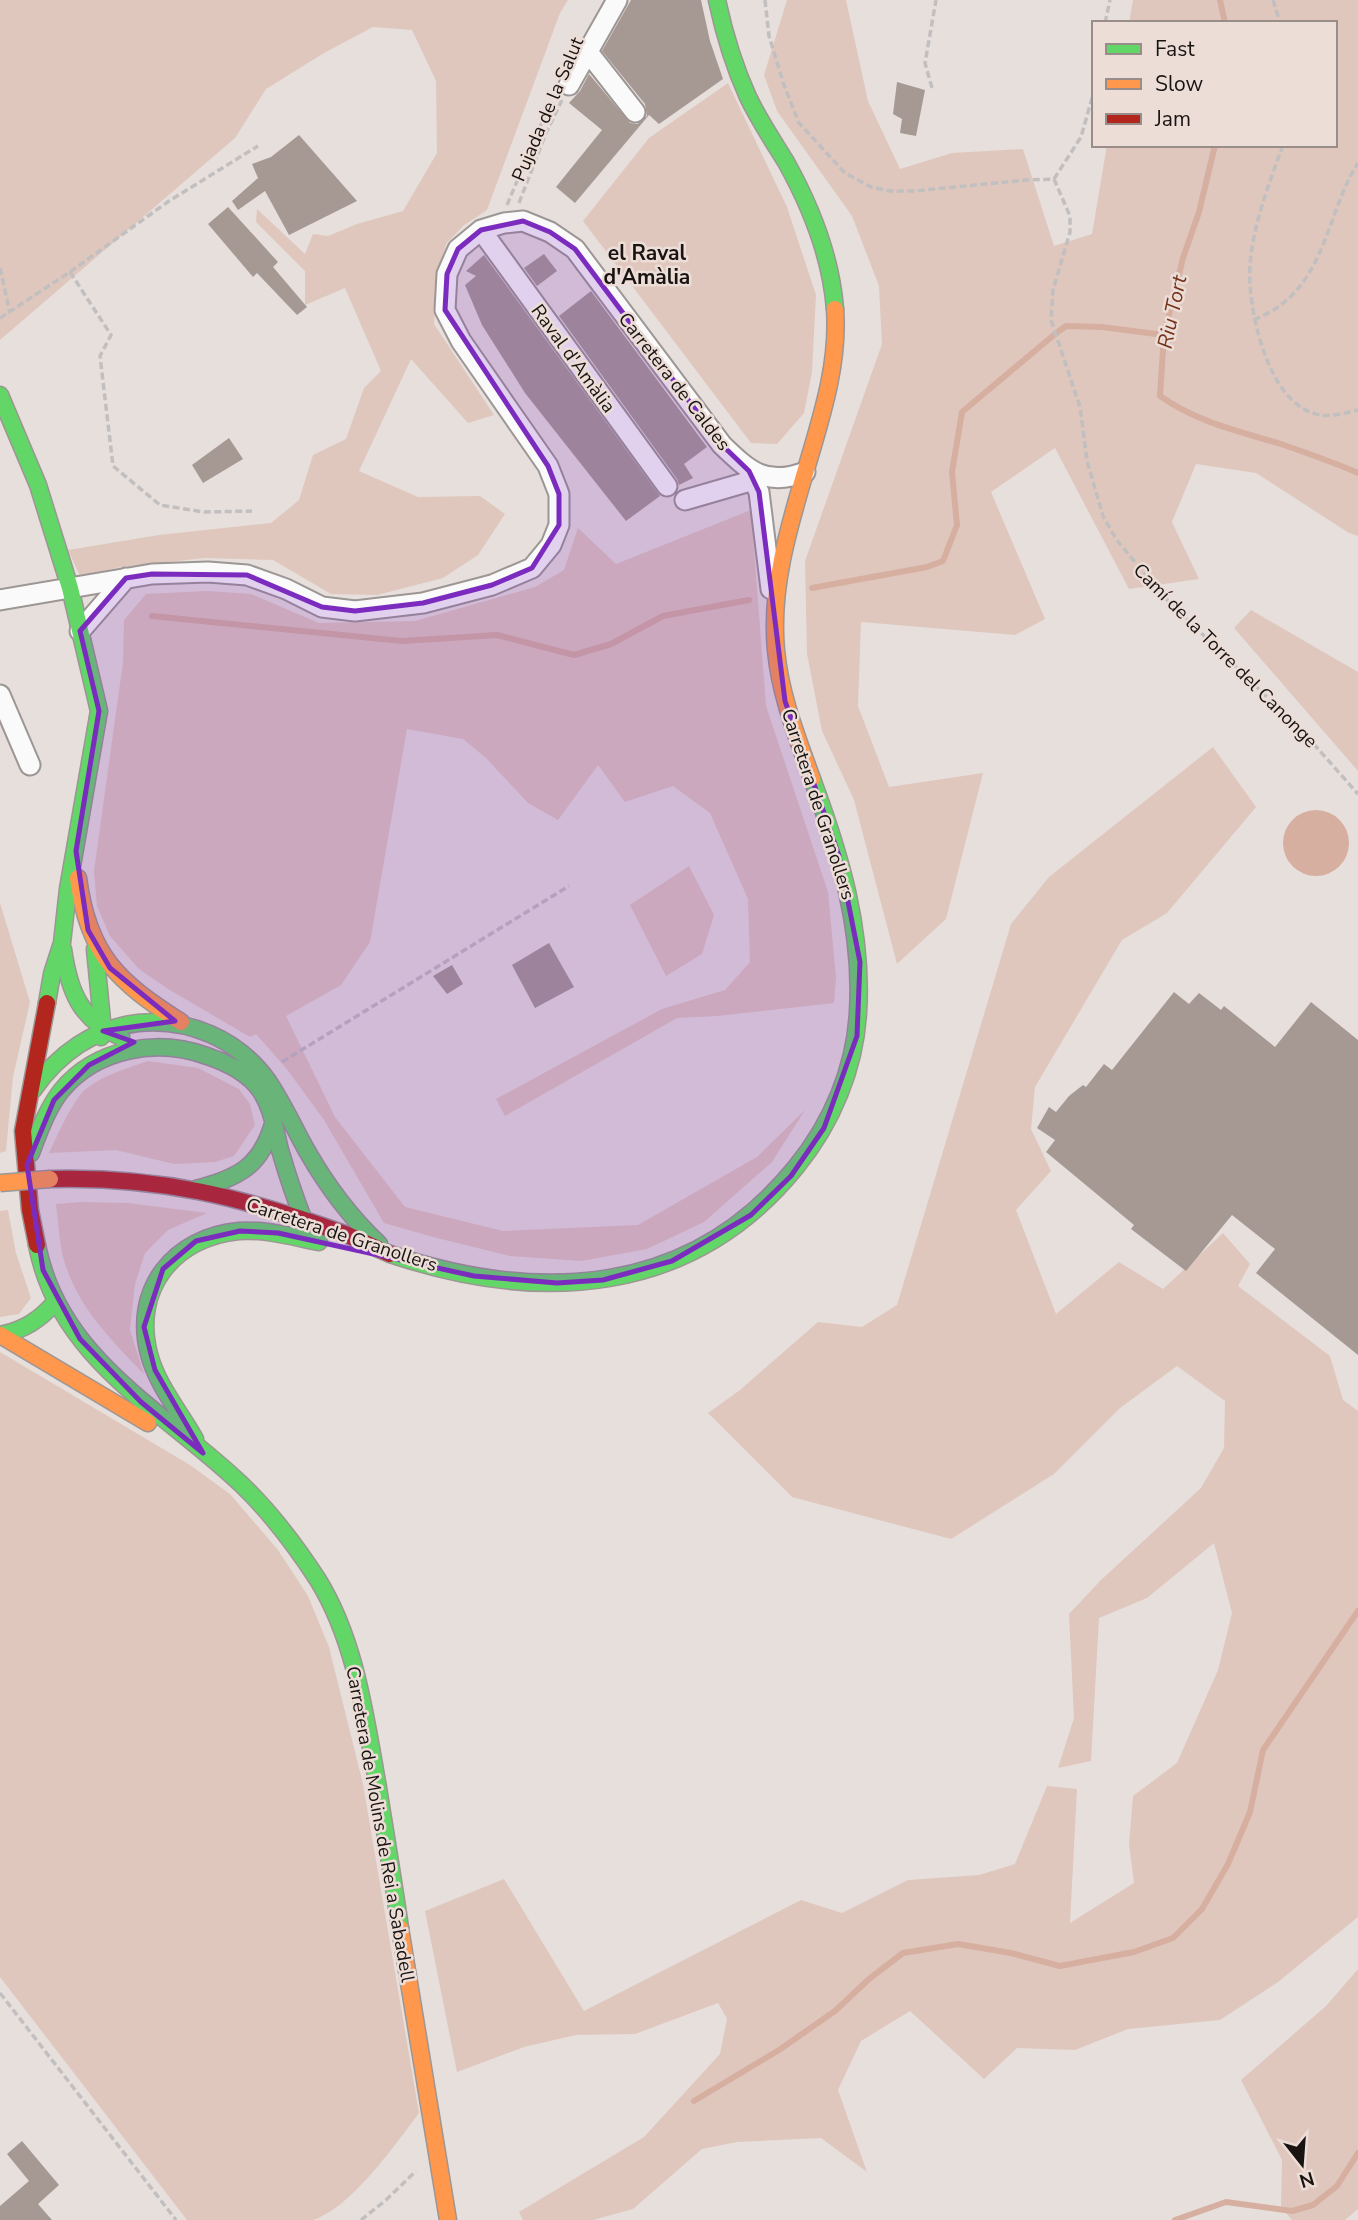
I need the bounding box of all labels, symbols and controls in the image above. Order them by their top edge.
legend [1092,21,1337,147]
street label: Pujada de la Salut [506,33,590,186]
text: Fast [1155,35,1195,63]
text: Slow [1155,70,1204,98]
text: Jam [1154,105,1191,133]
district label: el Raval d'Amàlia [604,239,690,291]
water label: Riu Tort [1151,272,1194,351]
street label: Raval d'Amàlia [525,299,621,418]
street label: Carretera de Caldes [612,307,736,456]
street label: Camí de la Torre del Canonge [1127,558,1323,754]
street label: Carretera de Granollers [775,705,861,903]
street label: Carretera de Granollers [243,1192,441,1278]
street label: Carretera de Molins de Rei a Sabadell [339,1664,421,1985]
north arrow [1267,2129,1337,2199]
text: N [1296,2165,1317,2194]

